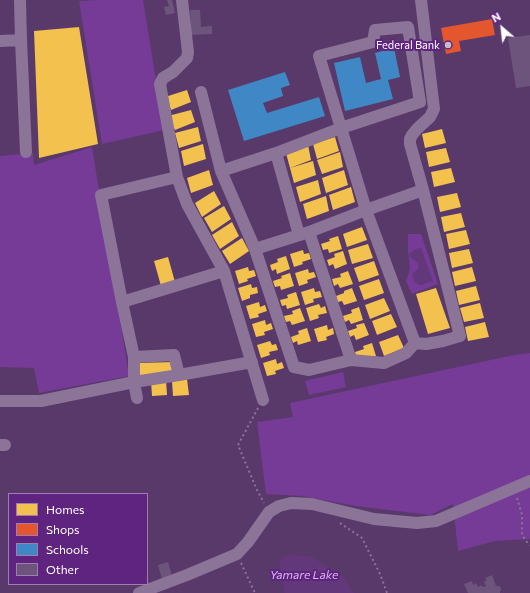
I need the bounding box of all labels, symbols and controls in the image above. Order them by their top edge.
north arrow [482,8,522,48]
text: N [489,9,503,25]
place label: Federal Bank [376,38,440,52]
marker: Federal Bank [443,40,453,50]
legend [8,493,148,585]
text: Homes [46,502,84,516]
text: Shops [46,522,80,536]
text: Schools [46,542,89,556]
text: Other [46,562,79,576]
water label: Yamare Lake [270,568,338,582]

